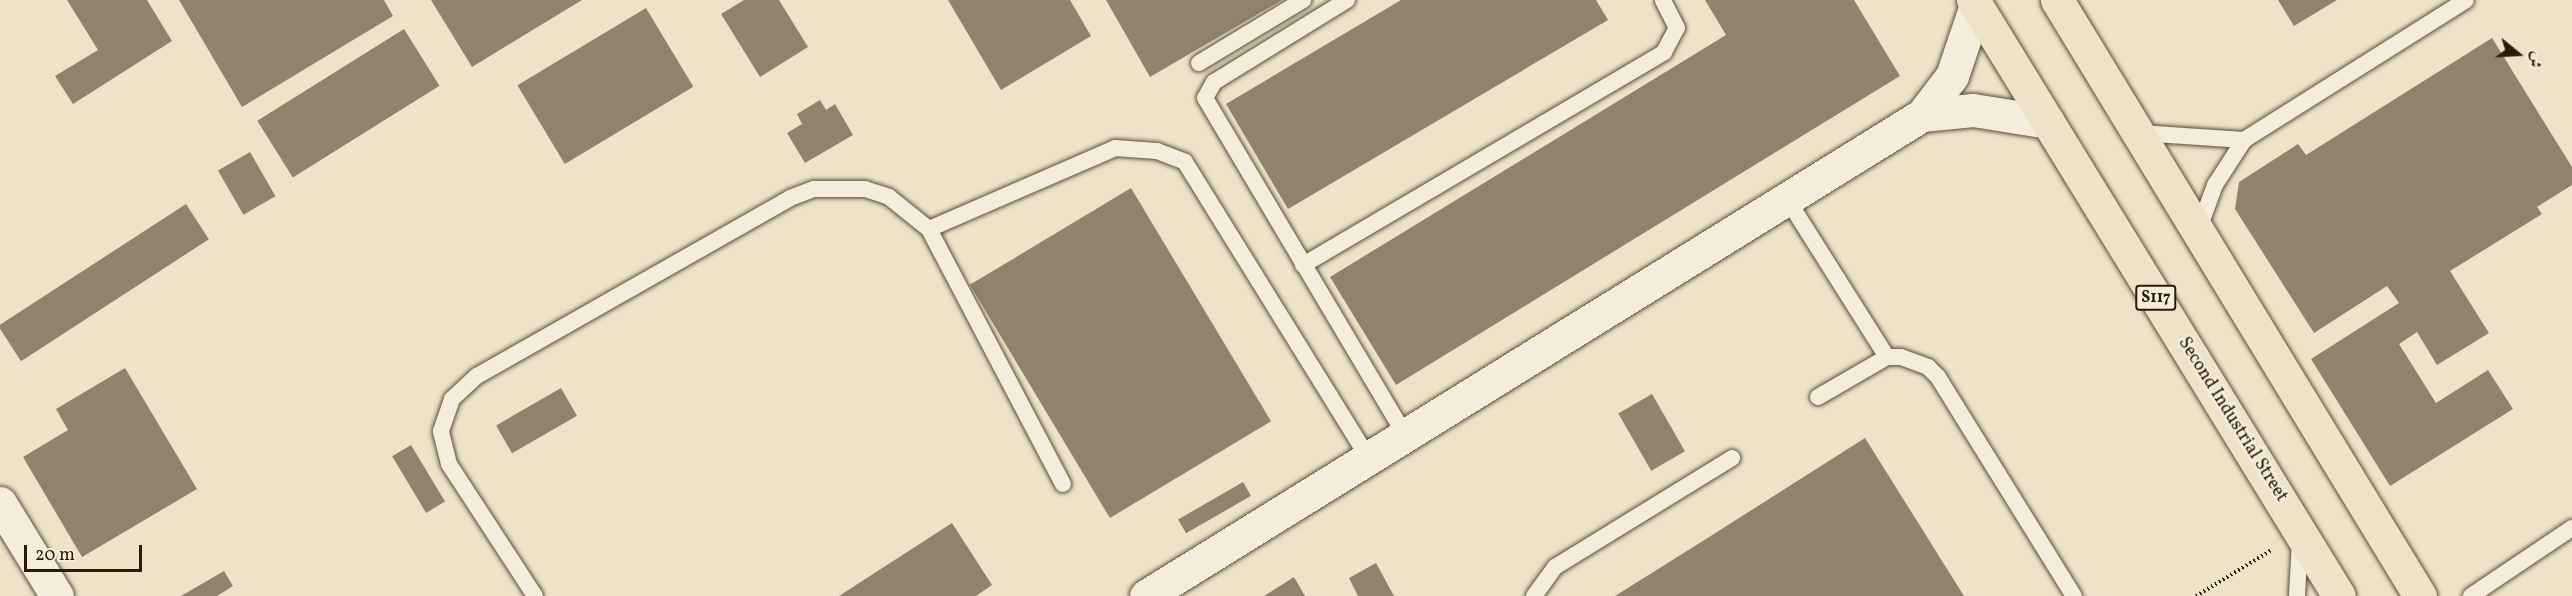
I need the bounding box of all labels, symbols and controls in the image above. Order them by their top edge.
north arrow [2488,24,2548,84]
text: ش [2522,49,2548,71]
road number: S117 [2135,285,2177,311]
street label: Second Industrial Street [2172,334,2292,506]
scale bar [27,533,146,571]
text: 20 m [35,543,75,568]

